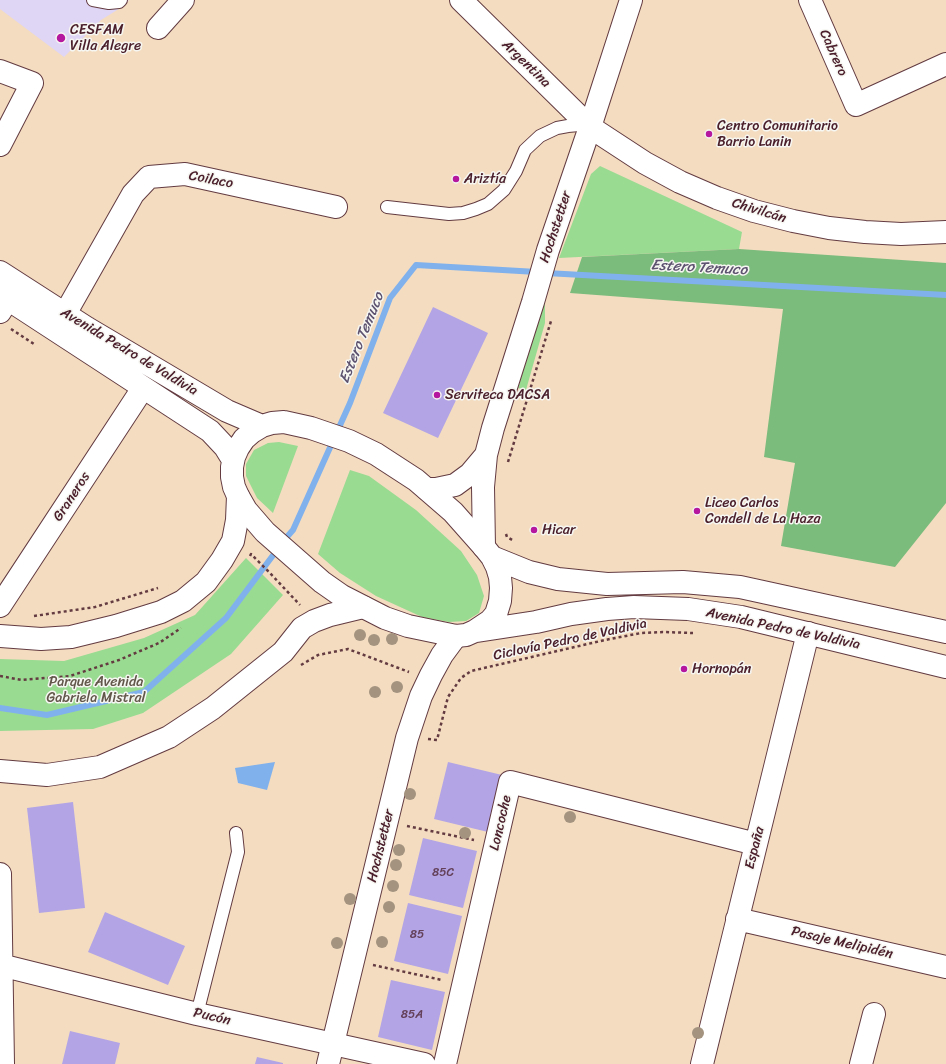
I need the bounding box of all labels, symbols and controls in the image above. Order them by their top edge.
place label: CESFAM Villa Alegre [70,22,141,54]
street label: Cabrero [815,27,851,79]
marker: CESFAM Villa Alegre [55,32,67,44]
street label: Argentina [498,37,554,91]
place label: Centro Comunitario Barrio Lanin [717,118,838,150]
marker: Centro Comunitario Barrio Lanin [704,129,714,139]
street label: Coilaco [187,167,235,193]
place label: Ariztía [464,171,506,187]
marker: Ariztía [451,174,461,184]
street label: Hochstetter [537,189,575,265]
street label: Chivilcán [730,195,788,227]
water label: Estero Temuco [650,256,748,280]
water label: Estero Temuco [336,290,388,386]
street label: Avenida Pedro de Valdivia [57,304,201,400]
place label: Serviteca DACSA [445,387,550,403]
marker: Serviteca DACSA [432,390,442,400]
street label: Graneros [50,469,94,525]
place label: Liceo Carlos Condell de La Haza [705,495,821,528]
marker: Liceo Carlos Condell de La Haza [692,506,702,516]
place label: Hicar [542,522,576,538]
marker: Hicar [529,525,539,535]
street label: Avenida Pedro de Valdivia [704,604,862,654]
street label: Ciclovía Pedro de Valdivia [492,616,648,664]
place label: Hornopán [692,661,751,677]
marker: Hornopán [679,664,689,674]
park label: Parque Avenida Gabriela Mistral [46,674,146,706]
street label: Loncoche [486,794,516,852]
street label: Hochstetter [364,808,398,884]
street label: España [742,825,768,871]
house number: 85C [432,866,454,880]
street label: Pasaje Melipidén [790,923,894,963]
house number: 85 [410,928,424,942]
street label: Pucón [192,1005,232,1029]
house number: 85A [401,1008,423,1022]

